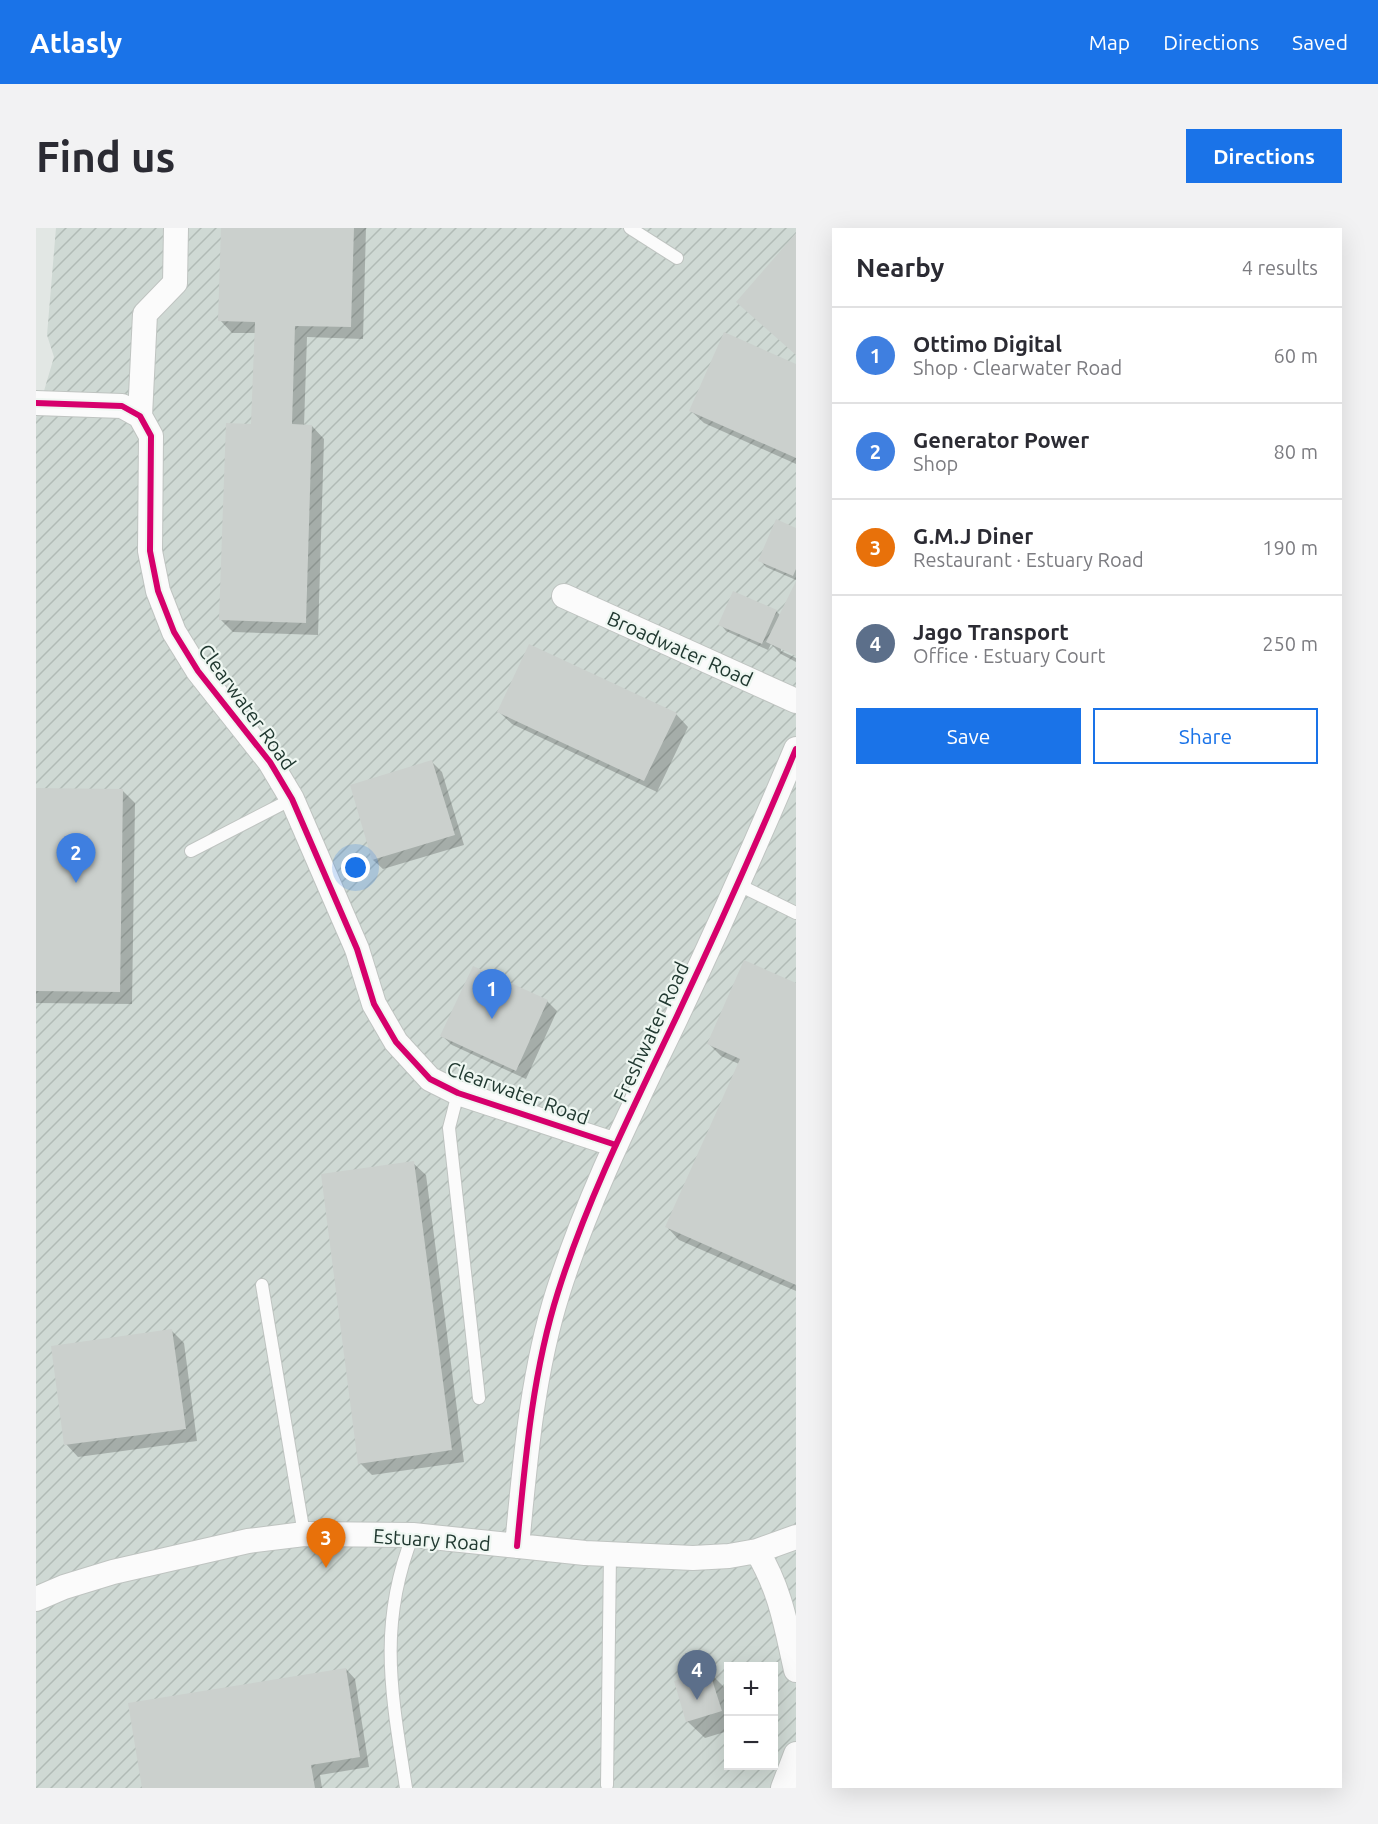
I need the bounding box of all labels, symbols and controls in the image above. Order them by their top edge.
text: Atlasly [30,27,122,58]
text: Map [1089,30,1130,54]
text: Directions [1163,30,1259,54]
text: Saved [1292,30,1348,54]
button: Directions [1186,129,1342,183]
text: Find us [36,133,175,180]
text: Nearby [856,253,944,282]
text: 4 results [1242,256,1318,279]
text: Ottimo Digital [913,331,1062,356]
text: 1 [870,344,881,367]
text: 60 m [1274,344,1318,367]
text: Shop · Clearwater Road [913,356,1122,379]
text: Generator Power [913,427,1089,452]
text: 2 [870,440,881,463]
text: 80 m [1274,440,1318,463]
text: Shop [913,452,958,475]
text: G.M.J Diner [913,523,1033,548]
text: 3 [870,536,881,559]
text: 190 m [1262,536,1318,559]
text: Restaurant · Estuary Road [913,548,1144,571]
street label: Broadwater Road [604,606,757,691]
text: Jago Transport [913,619,1069,644]
text: 4 [870,632,881,655]
text: 250 m [1262,632,1318,655]
street label: Clearwater Road [194,639,301,774]
text: Office · Estuary Court [913,644,1105,667]
button: Save [856,708,1081,764]
button: Share [1093,708,1318,764]
pin: 2 [56,834,96,883]
your location [341,853,370,882]
street label: Freshwater Road [608,958,693,1105]
pin: 1 [472,970,512,1019]
street label: Clearwater Road [444,1056,592,1129]
pin: 3 [306,1518,346,1568]
street label: Estuary Road [372,1524,492,1555]
pin: 4 [678,1650,716,1700]
map controls [724,1662,778,1770]
button: + [724,1662,778,1716]
button: − [724,1716,778,1770]

